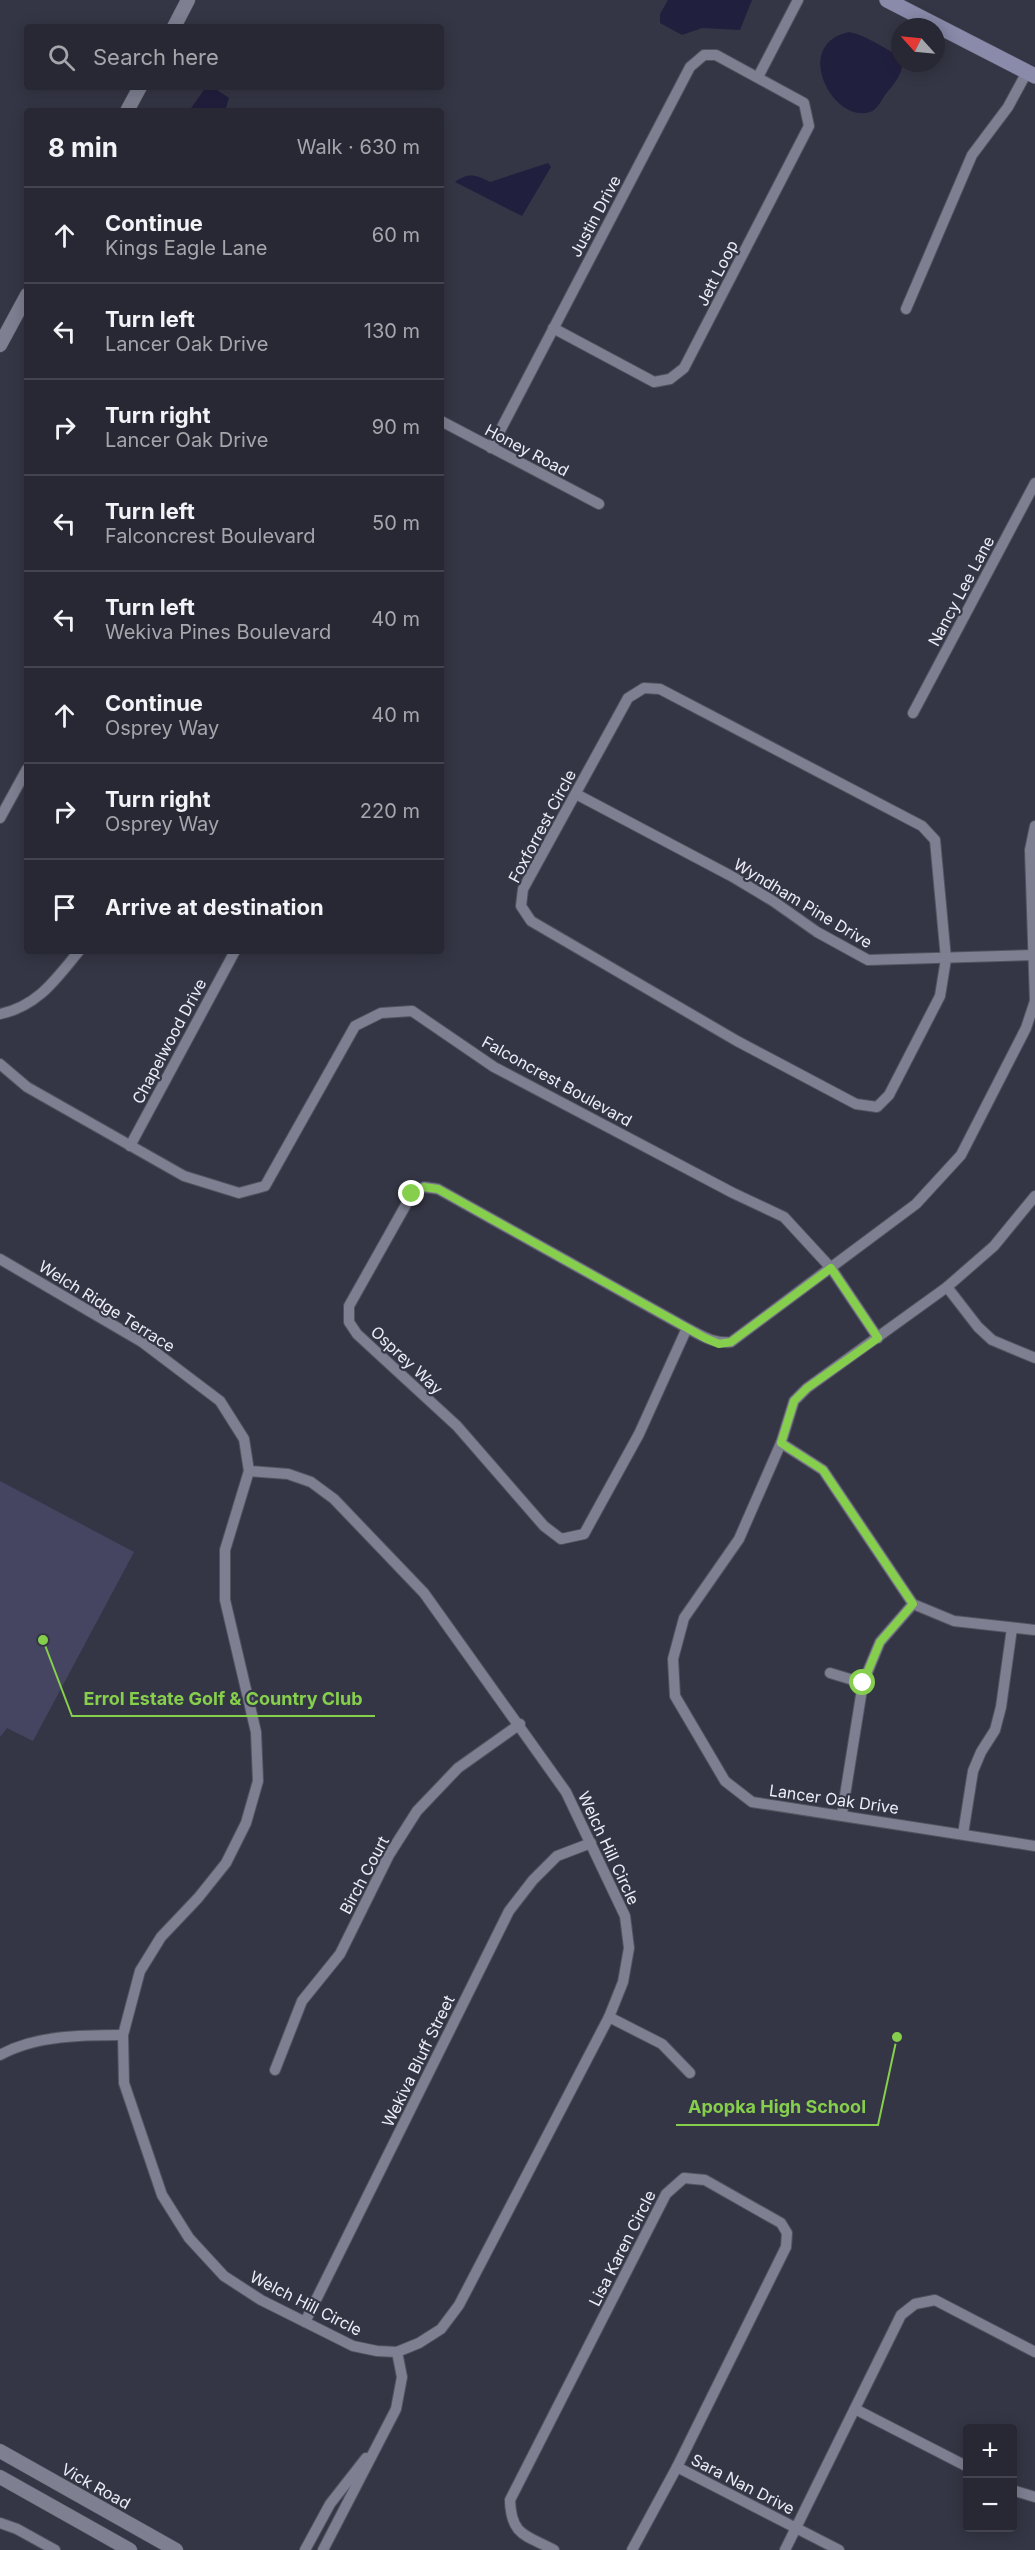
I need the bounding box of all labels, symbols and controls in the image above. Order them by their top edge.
north arrow [891,18,945,72]
search box [24,24,444,90]
icon: search [45,41,78,74]
text: Search here [93,44,219,70]
text: 8 min [48,132,118,163]
text: Walk · 630 m [297,135,420,159]
street label: Justin Drive [565,172,625,260]
text: Continue [105,210,203,236]
icon: ahead [48,219,81,252]
text: 60 m [372,223,420,247]
text: Kings Eagle Lane [105,236,268,260]
street label: Jett Loop [692,237,742,309]
text: Turn left [105,306,195,332]
icon: left [48,315,81,348]
text: 130 m [364,319,420,343]
text: Lancer Oak Drive [105,332,268,356]
text: Turn right [105,402,211,428]
icon: right [48,411,81,444]
text: 90 m [372,415,420,439]
street label: Honey Road [482,420,572,480]
text: Lancer Oak Drive [105,428,268,452]
text: Turn left [105,498,195,524]
icon: left [48,507,81,540]
text: 50 m [372,511,420,535]
text: Falconcrest Boulevard [105,524,315,548]
street label: Nancy Lee Lane [924,533,998,649]
text: Turn left [105,594,195,620]
icon: left [48,603,81,636]
text: 40 m [371,607,420,631]
text: Wekiva Pines Boulevard [105,620,331,644]
text: Continue [105,690,203,716]
icon: ahead [48,699,81,732]
text: 40 m [371,703,420,727]
text: Osprey Way [105,716,219,740]
street label: Foxforrest Circle [504,766,580,886]
text: Turn right [105,786,211,812]
icon: right [48,795,81,828]
text: 220 m [360,799,420,823]
text: Osprey Way [105,812,219,836]
street label: Wyndham Pine Drive [730,854,876,952]
icon: arrive [48,891,81,924]
text: Arrive at destination [105,894,324,920]
street label: Chapelwood Drive [128,975,210,1107]
street label: Falconcrest Boulevard [479,1031,635,1131]
route end [398,1180,424,1206]
street label: Welch Ridge Terrace [35,1256,179,1356]
street label: Osprey Way [367,1322,447,1398]
route start [849,1669,875,1695]
callout: Errol Estate Golf & Country Club [72,1680,375,1716]
text: Errol Estate Golf & Country Club [83,1688,363,1709]
street label: Lancer Oak Drive [768,1780,900,1818]
street label: Welch Hill Circle [574,1788,644,1908]
street label: Birch Court [335,1833,393,1917]
street label: Wekiva Bluff Street [377,1992,459,2130]
callout: Apopka High School [676,2089,878,2125]
text: Apopka High School [688,2096,866,2117]
street label: Lisa Karen Circle [584,2187,660,2309]
street label: Welch Hill Circle [247,2266,365,2340]
map controls [963,2424,1017,2532]
button: + [963,2424,1017,2478]
street label: Sara Nan Drive [688,2449,798,2519]
street label: Vick Road [58,2459,134,2513]
button: − [963,2478,1017,2532]

